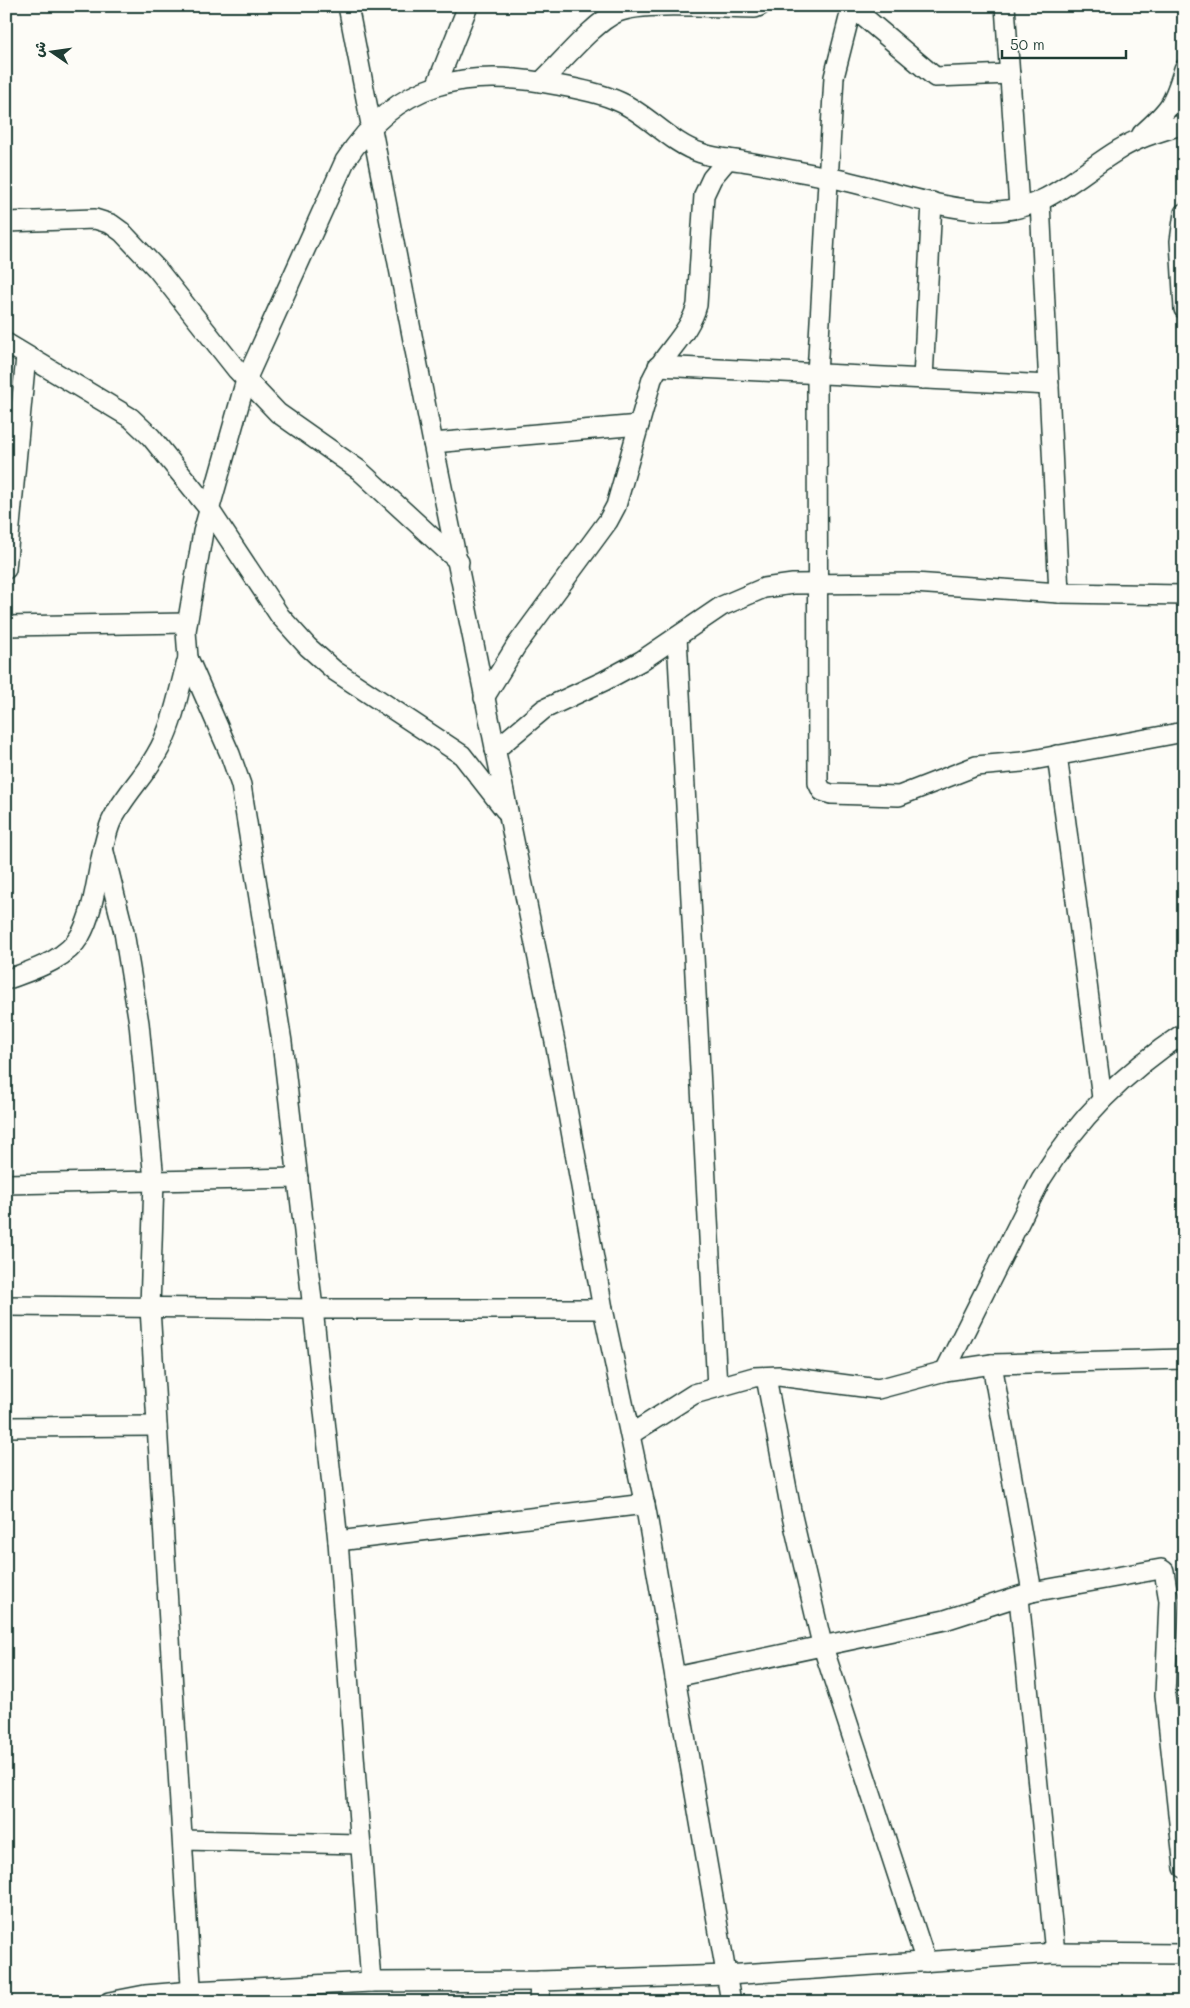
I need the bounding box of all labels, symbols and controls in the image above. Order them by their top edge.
north arrow [28,28,78,78]
scale bar [1002,28,1126,60]
text: 50 m [1010,34,1045,54]
text: ش [28,39,50,59]

